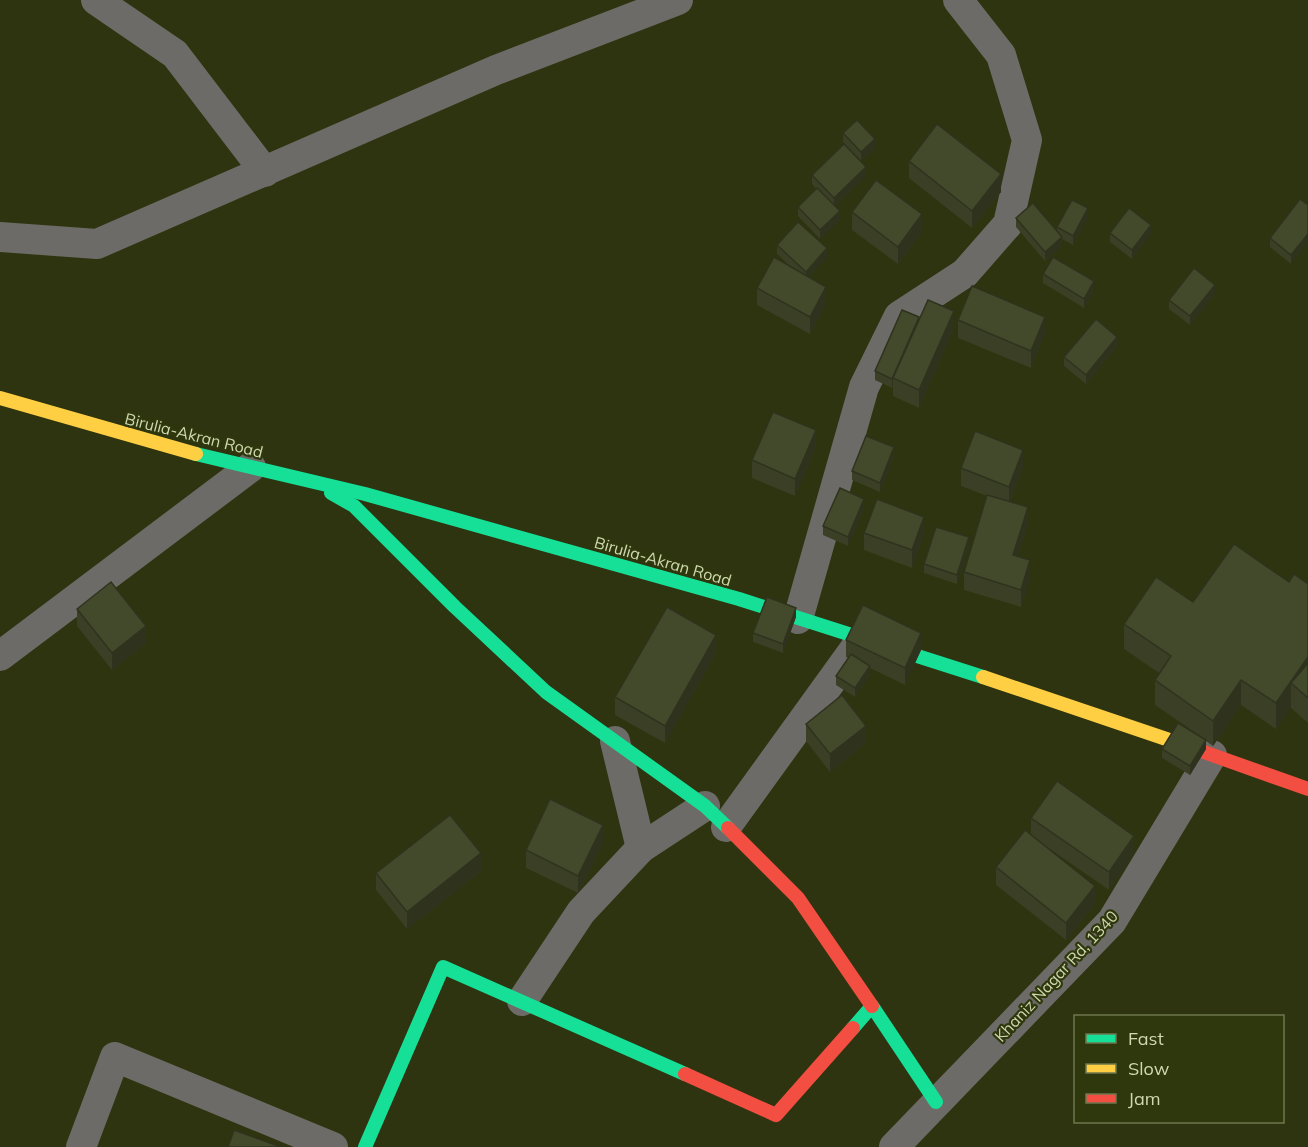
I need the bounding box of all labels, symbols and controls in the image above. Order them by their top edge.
street label: Birulia-Akran Road [123,408,265,462]
street label: Birulia-Akran Road [592,532,734,590]
street label: Khaniz Nagar Rd, 1340 [990,906,1122,1046]
legend [1074,1015,1284,1123]
text: Fast [1128,1027,1164,1050]
text: Slow [1128,1057,1170,1080]
text: Jam [1128,1087,1161,1110]

